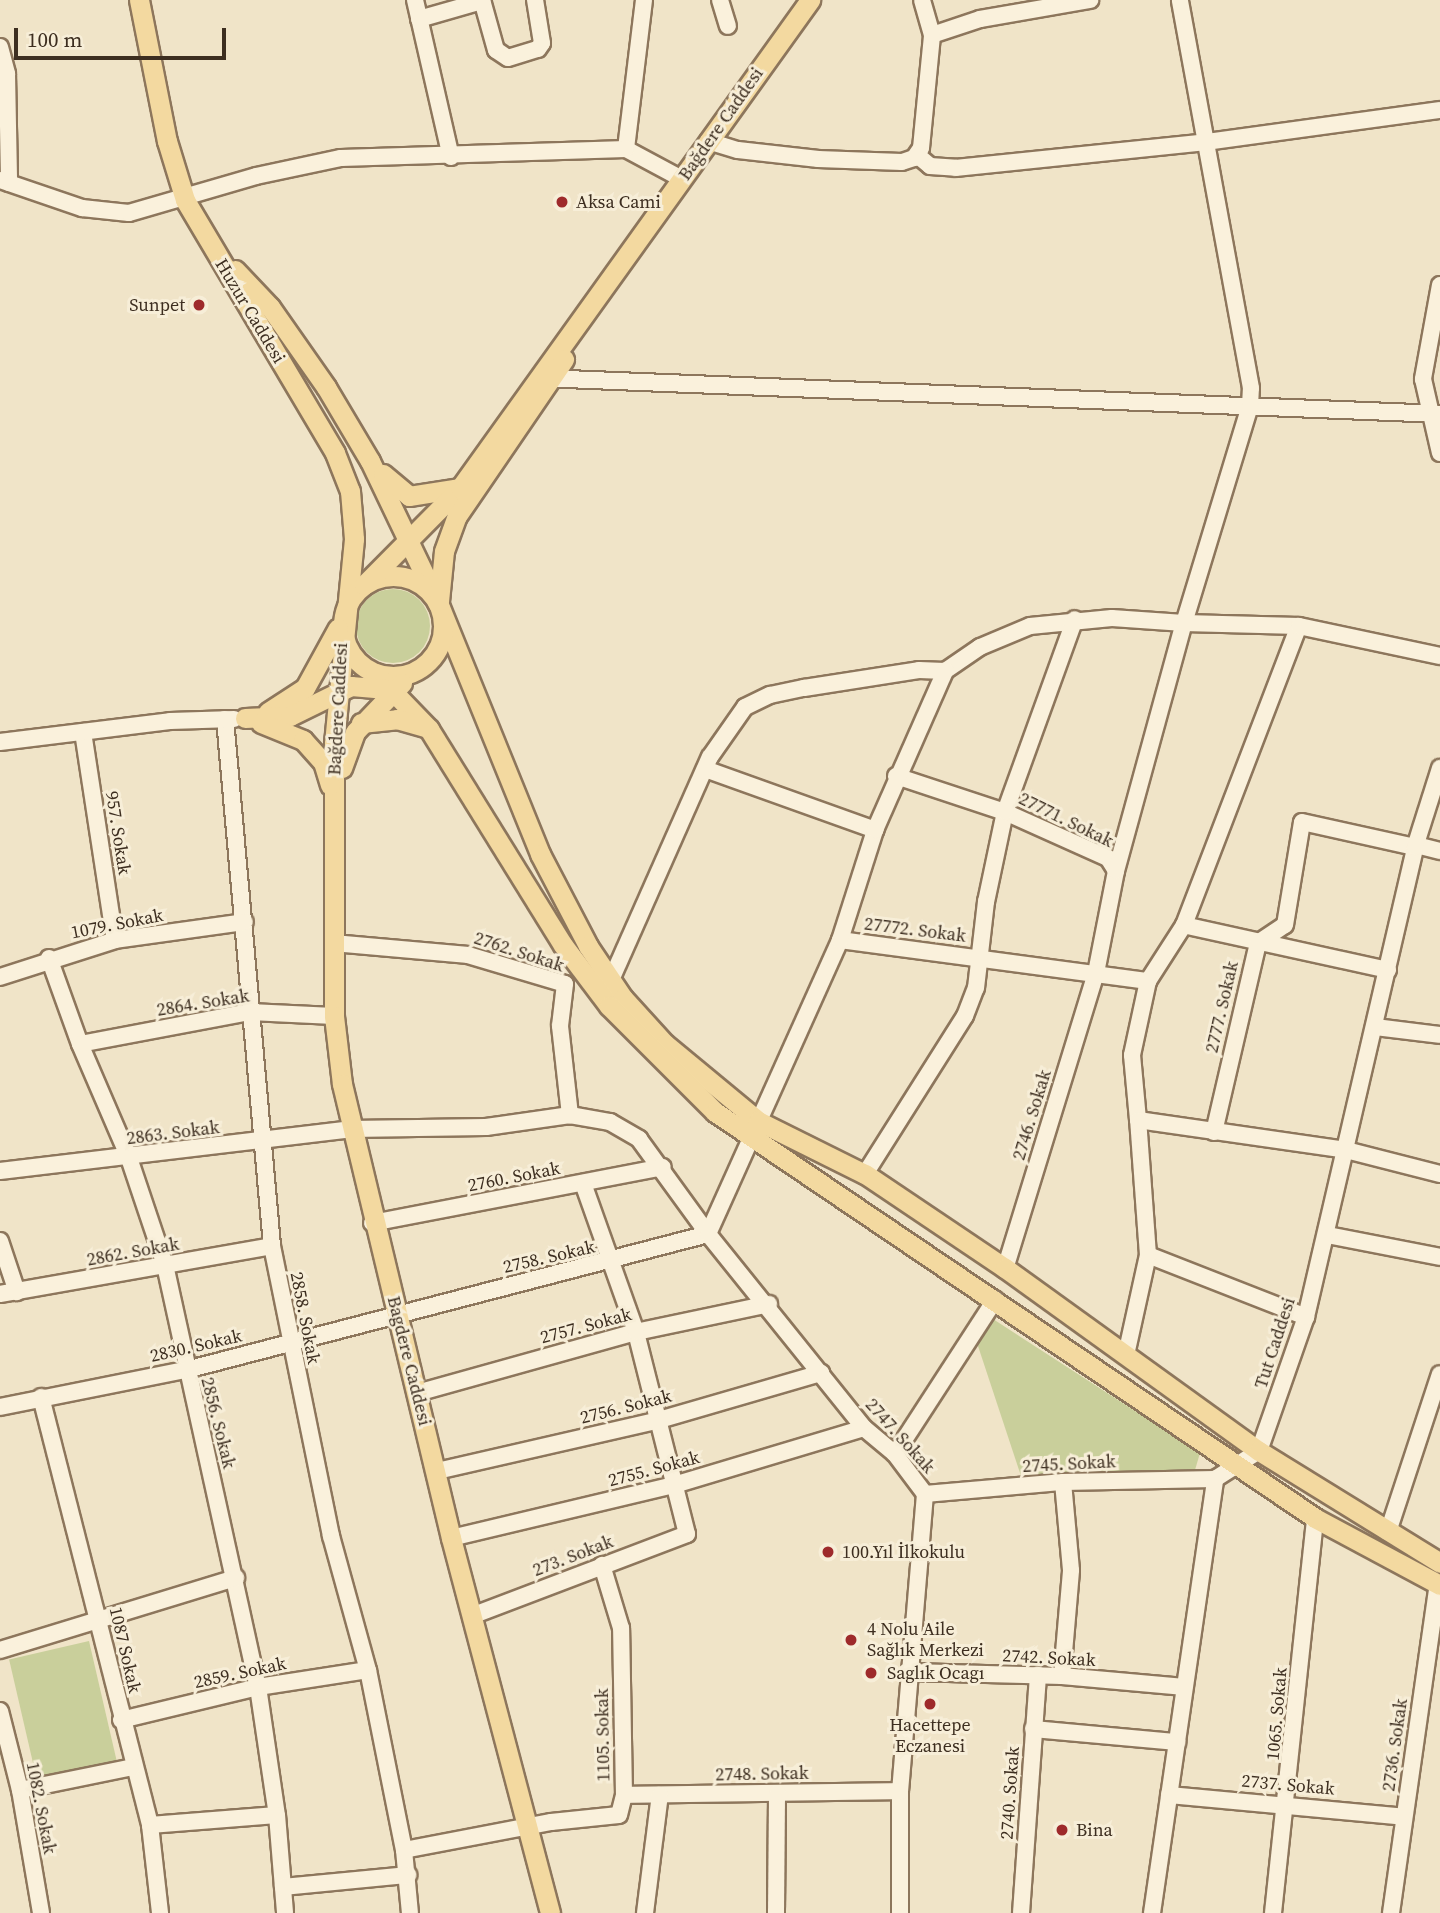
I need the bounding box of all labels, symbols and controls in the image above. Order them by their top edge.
scale bar [18,14,229,58]
text: 100 m [27,25,82,54]
street label: Bağdere Caddesi [674,63,768,185]
place label: Aksa Cami [576,191,661,213]
marker: Aksa Cami [554,194,570,210]
street label: Huzur Caddesi [210,255,290,367]
place label: Sunpet [129,294,185,316]
marker: Sunpet [191,297,207,313]
street label: Bağdere Caddesi [324,642,352,776]
street label: 27771. Sokak [1015,788,1117,852]
street label: 957. Sokak [101,790,135,876]
street label: 1079. Sokak [69,904,165,944]
street label: 27772. Sokak [863,913,967,947]
street label: 2762. Sokak [471,927,567,977]
street label: 2777. Sokak [1201,959,1243,1055]
street label: 2864. Sokak [155,985,251,1021]
street label: 2746. Sokak [1008,1067,1056,1163]
street label: 2863. Sokak [125,1117,221,1149]
street label: 2760. Sokak [466,1157,562,1197]
street label: 2862. Sokak [85,1233,181,1271]
street label: 2758. Sokak [501,1236,597,1278]
street label: 2858. Sokak [285,1270,325,1366]
street label: Bagdere Caddesi [382,1294,436,1428]
street label: Tut Caddesi [1250,1295,1300,1391]
street label: 2757. Sokak [538,1303,634,1349]
street label: 2830. Sokak [148,1325,244,1367]
street label: 2856. Sokak [196,1375,240,1471]
street label: 2756. Sokak [578,1385,674,1429]
street label: 2747. Sokak [861,1394,939,1478]
street label: 2755. Sokak [606,1446,702,1492]
street label: 2745. Sokak [1022,1451,1116,1477]
street label: 273. Sokak [530,1531,616,1581]
place label: 100.Yıl İlkokulu [842,1541,965,1563]
marker: 100.Yıl İlkokulu [820,1544,836,1560]
street label: 1087 Sokak [105,1605,145,1695]
place label: 4 Nolu Aile Sağlık Merkezi [867,1619,984,1662]
marker: 4 Nolu Aile Sağlık Merkezi [841,1630,861,1650]
street label: 2742. Sokak [1002,1645,1096,1671]
street label: 2859. Sokak [192,1653,288,1693]
place label: Saglık Ocagı [887,1662,984,1684]
marker: Saglık Ocagı [861,1663,881,1683]
street label: 1065. Sokak [1262,1667,1292,1761]
street label: 1105. Sokak [591,1688,615,1782]
marker: Hacettepe Eczanesi [922,1696,938,1712]
street label: 2736. Sokak [1378,1697,1412,1793]
place label: Hacettepe Eczanesi [889,1715,971,1758]
street label: 2740. Sokak [996,1746,1024,1840]
street label: 1082. Sokak [21,1760,61,1856]
street label: 2748. Sokak [715,1762,809,1786]
street label: 2737. Sokak [1241,1770,1335,1800]
place label: Bina [1076,1819,1113,1841]
marker: Bina [1054,1822,1070,1838]

